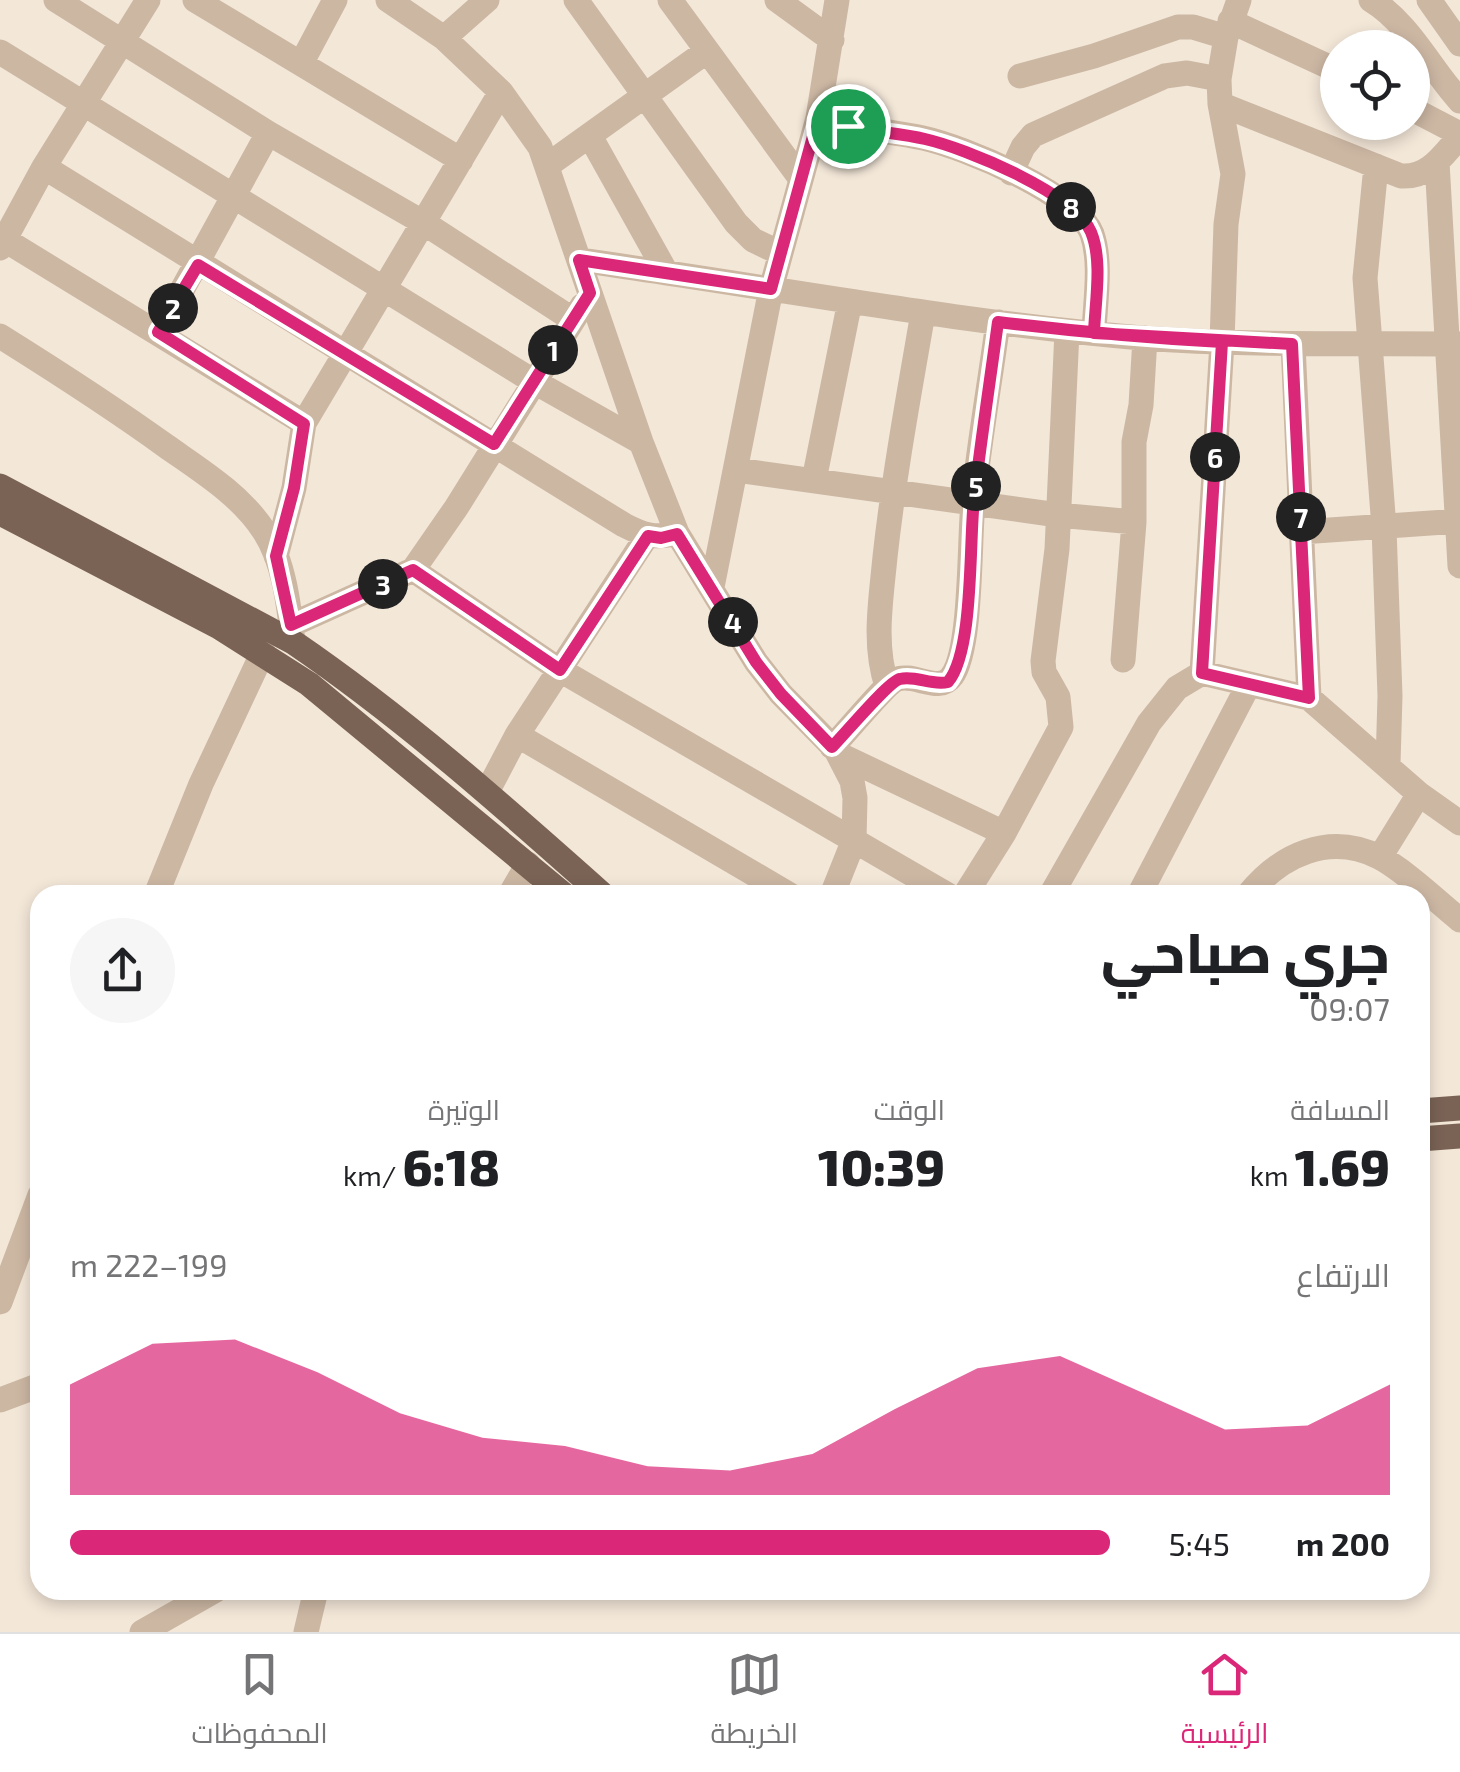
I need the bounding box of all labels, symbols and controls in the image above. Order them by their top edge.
map controls [1320,30,1430,140]
button: locate [1320,30,1430,140]
pin [806,84,891,169]
icon: arrive [821,99,876,154]
pin: 8 [1046,182,1096,232]
text: 8 [1062,190,1080,224]
pin: 2 [148,283,198,333]
text: 2 [165,291,181,325]
pin: 1 [528,325,578,375]
text: 1 [547,333,559,367]
pin: 6 [1190,432,1240,482]
text: 6 [1207,440,1223,474]
pin: 5 [951,461,1001,511]
text: 5 [968,469,984,503]
pin: 7 [1276,492,1326,542]
text: 7 [1294,500,1308,534]
pin: 3 [358,559,408,609]
text: 3 [375,567,391,601]
pin: 4 [708,597,758,647]
text: 4 [724,605,742,639]
button: share [70,918,175,1023]
text: جري صباحي [1101,918,1390,984]
text: 09:07 [1309,989,1390,1027]
text: الوتيرة [428,1092,500,1126]
text: الوقت [874,1092,945,1126]
text: المسافة [1290,1092,1390,1126]
text: 6:18 [402,1136,500,1196]
text: 10:39 [818,1136,945,1196]
text: 1.69 [1295,1136,1390,1196]
text: /km [343,1158,402,1192]
text: km [1250,1158,1295,1192]
text: 199–222 m [70,1245,227,1283]
text: الارتفاع [1296,1255,1390,1293]
text: 5:45 [1168,1524,1230,1562]
text: 200 m [1296,1524,1390,1562]
tab: المحفوظات [191,1647,328,1759]
tab: الخريطة [711,1647,798,1759]
tab: الرئيسية [1181,1647,1269,1759]

